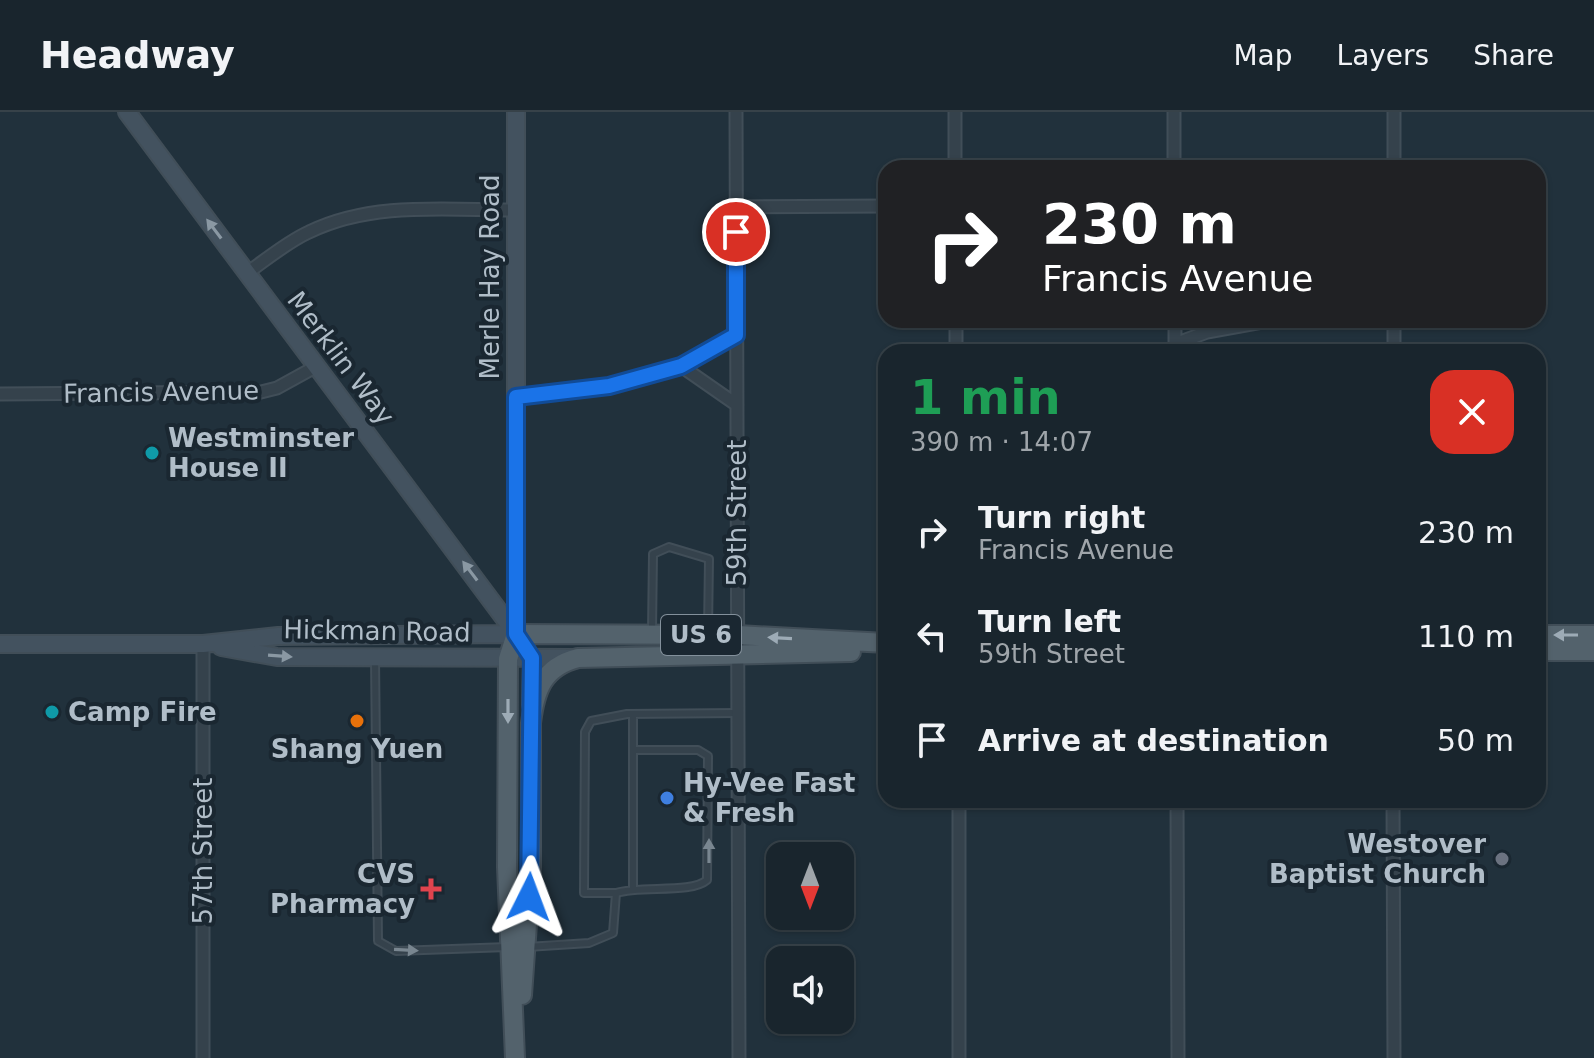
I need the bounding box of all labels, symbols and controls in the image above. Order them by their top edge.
text: Headway [40,33,235,77]
text: Map [1233,39,1293,72]
text: Layers [1337,39,1429,72]
text: Share [1473,39,1554,72]
street label: Merle Hay Road [475,175,505,379]
text: 230 m [1042,191,1237,256]
icon: right [910,192,1014,296]
pin [702,198,770,266]
icon: arrive [714,210,758,254]
one-way arrow [207,218,222,239]
text: Francis Avenue [1042,258,1314,299]
street label: Merklin Way [281,286,401,430]
text: 1 min [910,369,1061,425]
button: close [1430,370,1514,454]
street label: Francis Avenue [63,375,259,409]
place label: Westminster House II [168,423,354,483]
text: 390 m · 14:07 [910,427,1093,457]
street label: 59th Street [722,439,752,587]
marker: Westminster House II [143,444,161,462]
text: Turn right [978,500,1145,535]
icon: right [910,510,954,554]
text: 230 m [1418,515,1514,550]
text: Francis Avenue [978,535,1174,565]
one-way arrow [463,561,479,581]
text: Turn left [978,604,1121,639]
street label: Hickman Road [283,614,471,648]
icon: left [910,614,954,658]
road number: US 6 [661,615,741,655]
text: 110 m [1418,619,1514,654]
one-way arrow [1553,629,1578,641]
one-way arrow [767,631,792,644]
text: 59th Street [978,639,1125,669]
one-way arrow [268,650,293,663]
place label: Camp Fire [68,697,217,727]
one-way arrow [502,699,514,724]
marker: Camp Fire [43,703,61,721]
marker: Shang Yuen [348,712,366,730]
icon: arrive [910,718,954,762]
text: Arrive at destination [978,723,1329,758]
text: 50 m [1437,723,1514,758]
place label: Shang Yuen [271,734,443,764]
place label: Hy-Vee Fast & Fresh [683,768,855,828]
street label: 57th Street [188,777,218,925]
marker: Hy-Vee Fast & Fresh [658,789,676,807]
place label: Westover Baptist Church [1269,829,1486,889]
one-way arrow [703,838,715,863]
north arrow [766,842,854,930]
map controls [766,842,854,1034]
marker: Westover Baptist Church [1493,850,1511,868]
position arrow [487,855,571,939]
place label: CVS Pharmacy [270,859,415,919]
marker: CVS Pharmacy [422,880,440,898]
one-way arrow [394,944,419,957]
button: sound [766,946,854,1034]

